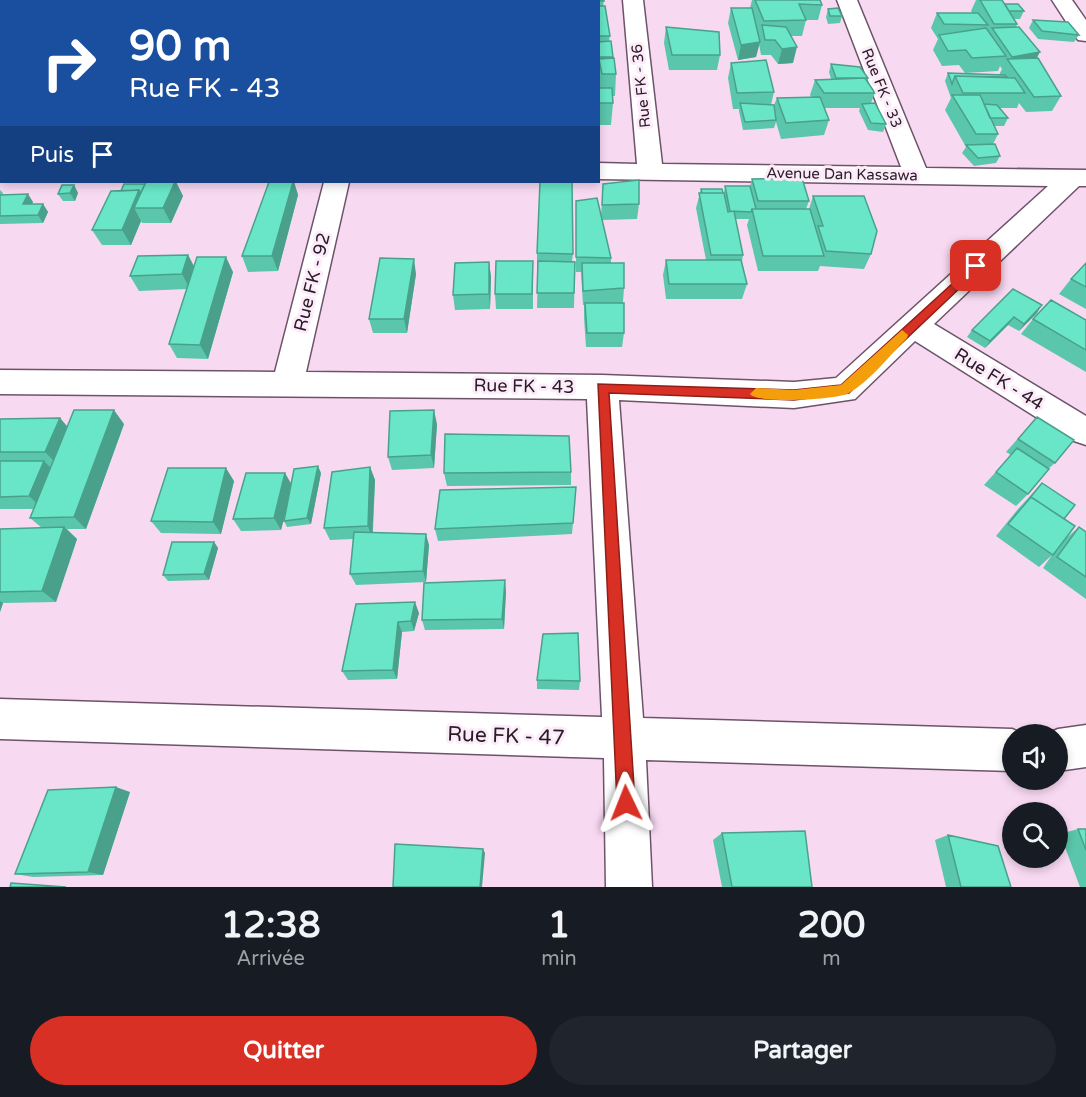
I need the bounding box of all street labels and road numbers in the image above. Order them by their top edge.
street label: Rue FK - 36 [628,43,654,129]
street label: Rue FK - 33 [858,46,906,130]
street label: Avenue Dan Kassawa [766,164,918,184]
street label: Rue FK - 92 [289,230,335,334]
street label: Rue FK - 44 [950,343,1048,415]
street label: Rue FK - 43 [473,374,575,398]
street label: Rue FK - 47 [447,721,565,751]

